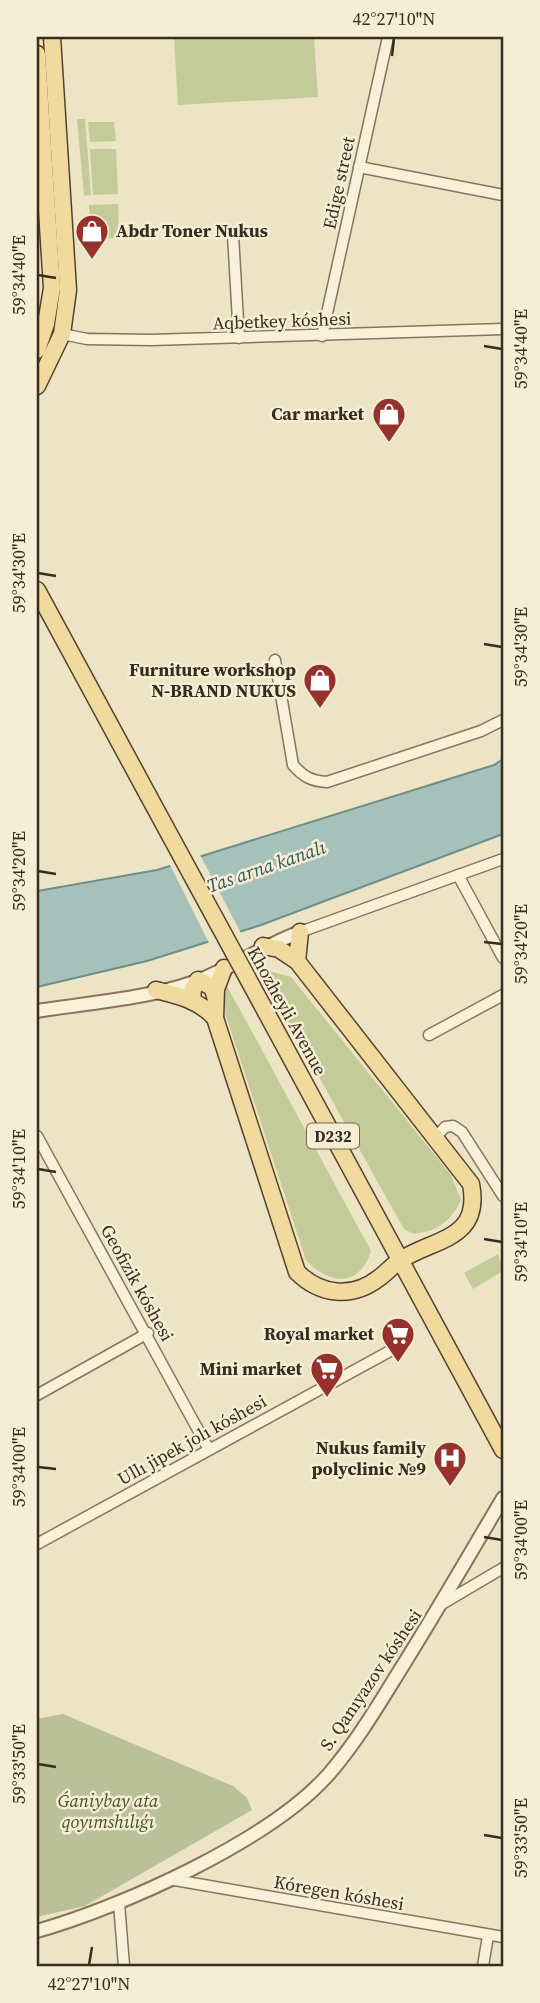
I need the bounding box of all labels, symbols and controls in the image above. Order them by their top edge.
text: 42°27'10"N [353,6,435,31]
street label: Edige street [316,134,361,232]
shop icon: Abdr Toner Nukus [73,212,111,261]
place label: Abdr Toner Nukus [116,218,268,243]
text: 59°34'40"E [6,235,31,315]
street label: Aqbetkey kóshesi [212,306,352,335]
text: 59°34'40"E [508,309,533,389]
shop icon: Car market [370,395,408,444]
place label: Car market [271,401,365,426]
text: 59°34'30"E [6,533,31,613]
text: 59°34'30"E [508,607,533,687]
place label: Furniture workshop N-BRAND NUKUS [129,657,296,703]
shop icon: Furniture workshop N-BRAND NUKUS [301,661,339,710]
text: 59°34'20"E [6,831,31,911]
water label: Tas arna kanalı [203,833,329,898]
text: 59°34'20"E [508,904,533,984]
street label: Khozheyli Avenue [242,942,333,1080]
road number: D232 [307,1124,359,1148]
text: 59°34'10"E [6,1129,31,1209]
text: 59°34'10"E [508,1202,533,1282]
street label: Geofizik kóshesi [95,1220,180,1346]
supermarket icon: Royal market [379,1315,417,1364]
place label: Royal market [264,1321,375,1346]
supermarket icon: Mini market [308,1350,346,1399]
place label: Mini market [200,1356,303,1381]
street label: Ullı jipek jolı kóshesi [113,1388,271,1491]
text: 59°34'00"E [6,1427,31,1507]
place label: Nukus family polyclinic №9 [311,1435,426,1481]
hospital icon: Nukus family polyclinic №9 [431,1439,469,1488]
text: 59°34'00"E [508,1500,533,1580]
street label: S. Qanıyazov kóshesi [314,1604,427,1755]
text: 59°33'50"E [6,1724,31,1804]
park label: Ǵaniybay ata qoyımshılıǵı [58,1788,159,1834]
text: 59°33'50"E [508,1798,533,1878]
street label: Kóregen kóshesi [272,1869,406,1916]
text: 42°27'10"N [48,1971,130,1996]

